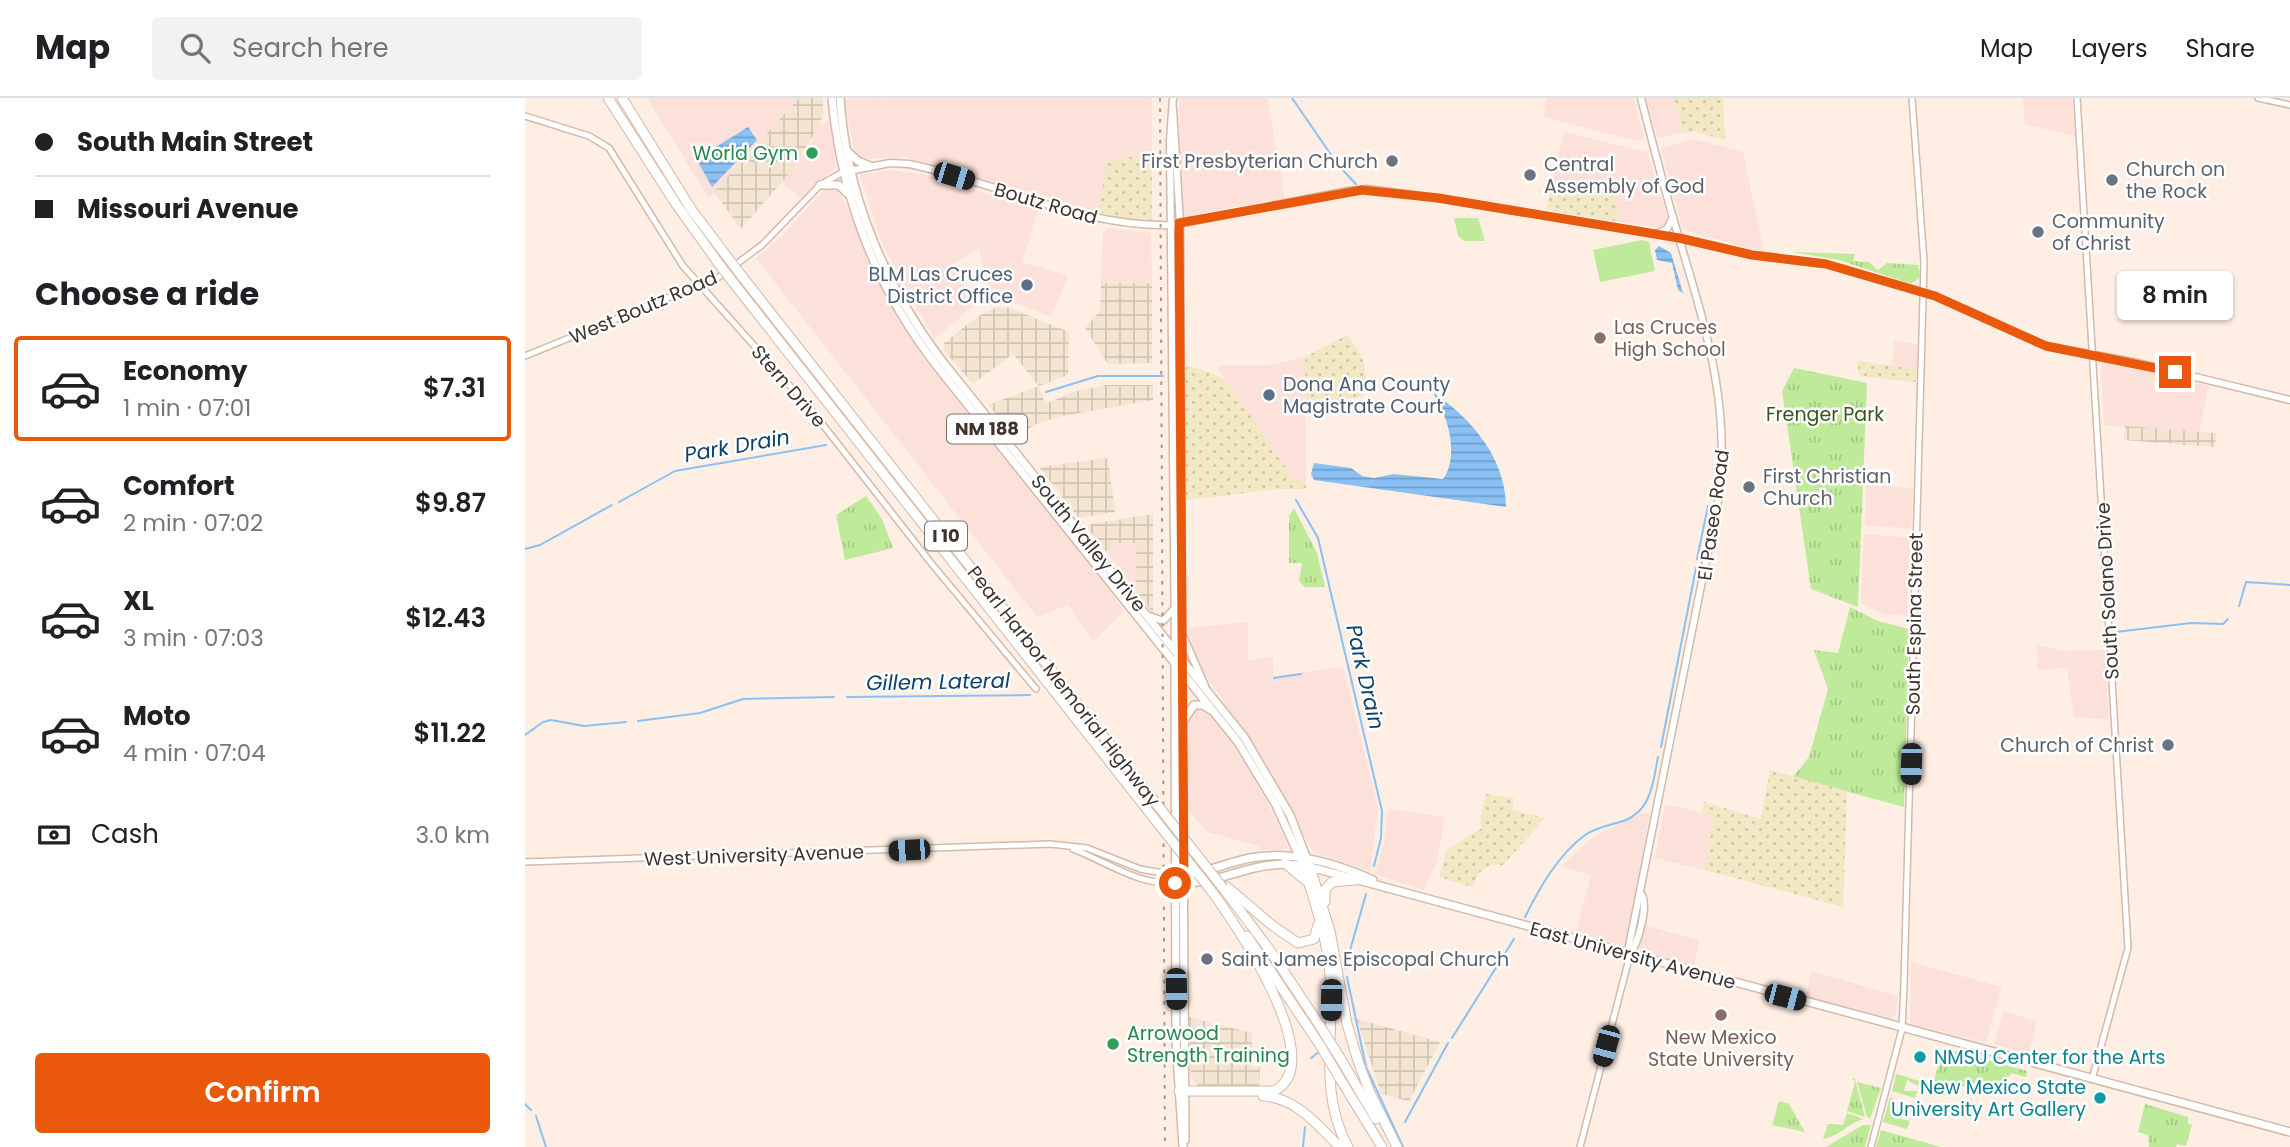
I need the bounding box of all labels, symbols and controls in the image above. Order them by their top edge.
search box [152,17,642,80]
text: Map [35,24,110,71]
icon: search [176,29,214,67]
text: Search here [232,30,389,66]
text: Map [1980,32,2033,65]
text: Layers [2071,32,2147,65]
text: Share [2185,32,2255,65]
text: South Main Street [77,124,313,160]
place label: World Gym [693,140,798,167]
marker: World Gym [804,145,820,161]
place label: First Presbyterian Church [1141,148,1378,175]
place label: Central Assembly of God [1544,151,1705,200]
marker: First Presbyterian Church [1384,153,1400,169]
place label: Church on the Rock [2126,156,2225,205]
car [931,160,978,192]
marker: Central Assembly of God [1522,167,1538,183]
marker: Church on the Rock [2104,172,2120,188]
street label: Boutz Road [991,176,1101,231]
text: Missouri Avenue [77,191,298,227]
place label: Community of Christ [2052,208,2165,257]
marker: Community of Christ [2030,224,2046,240]
place label: BLM Las Cruces District Office [869,261,1013,310]
street label: West Boutz Road [565,264,721,351]
text: Choose a ride [35,271,259,316]
callout: 8 min [2117,271,2233,320]
marker: BLM Las Cruces District Office [1019,277,1035,293]
text: 8 min [2142,279,2208,311]
place label: Las Cruces High School [1614,314,1726,363]
marker: Las Cruces High School [1592,330,1608,346]
street label: Stern Drive [745,339,832,434]
text: Economy [123,353,247,389]
route end [2159,356,2191,388]
icon: car [39,357,102,420]
text: $7.31 [423,370,486,406]
place label: Dona Ana County Magistrate Court [1283,371,1451,420]
marker: Dona Ana County Magistrate Court [1261,387,1277,403]
text: 1 min · 07:01 [123,392,251,424]
park label: Frenger Park [1766,401,1884,428]
road number: NM 188 [947,414,1027,444]
water label: Park Drain [682,422,792,469]
street label: El Paseo Road [1691,448,1736,582]
place label: First Christian Church [1763,463,1891,512]
text: Comfort [123,468,235,504]
street label: South Valley Drive [1025,469,1153,618]
icon: car [39,472,102,535]
marker: First Christian Church [1741,479,1757,495]
text: $9.87 [415,485,486,521]
street label: South Solano Drive [2089,502,2126,680]
text: 2 min · 07:02 [123,507,263,539]
road number: I 10 [925,522,967,550]
street label: South Espina Street [1899,532,1930,715]
street label: Pearl Harbor Memorial Highway [961,560,1166,813]
text: XL [123,583,154,619]
icon: car [39,587,102,650]
text: $12.43 [405,600,486,636]
text: 3 min · 07:03 [123,622,264,654]
water label: Park Drain [1339,622,1392,732]
water label: Gillem Lateral [866,666,1011,697]
text: Moto [123,698,191,734]
icon: car [39,702,102,765]
text: $11.22 [414,715,486,751]
place label: Church of Christ [2000,732,2154,759]
text: 4 min · 07:04 [123,737,266,769]
marker: Church of Christ [2160,737,2176,753]
car [1900,743,1923,785]
icon: cash [35,816,73,854]
text: Cash [91,816,159,852]
text: 3.0 km [416,819,490,851]
street label: West University Avenue [644,838,864,873]
car [888,838,931,862]
route start [1159,867,1191,899]
street label: East University Avenue [1527,915,1739,996]
place label: Saint James Episcopal Church [1221,946,1509,973]
marker: Saint James Episcopal Church [1199,951,1215,967]
car [1166,968,1187,1010]
car [1321,979,1342,1021]
car [1762,981,1809,1013]
marker: New Mexico State University [1713,1007,1729,1023]
place label: Arrowood Strength Training [1127,1020,1290,1069]
car [1591,1023,1622,1069]
place label: New Mexico State University [1648,1024,1794,1073]
marker: Arrowood Strength Training [1105,1036,1121,1052]
place label: NMSU Center for the Arts [1934,1044,2165,1071]
marker: NMSU Center for the Arts [1912,1049,1928,1065]
button: Confirm [35,1053,490,1133]
place label: New Mexico State University Art Gallery [1891,1074,2086,1123]
marker: New Mexico State University Art Gallery [2092,1090,2108,1106]

